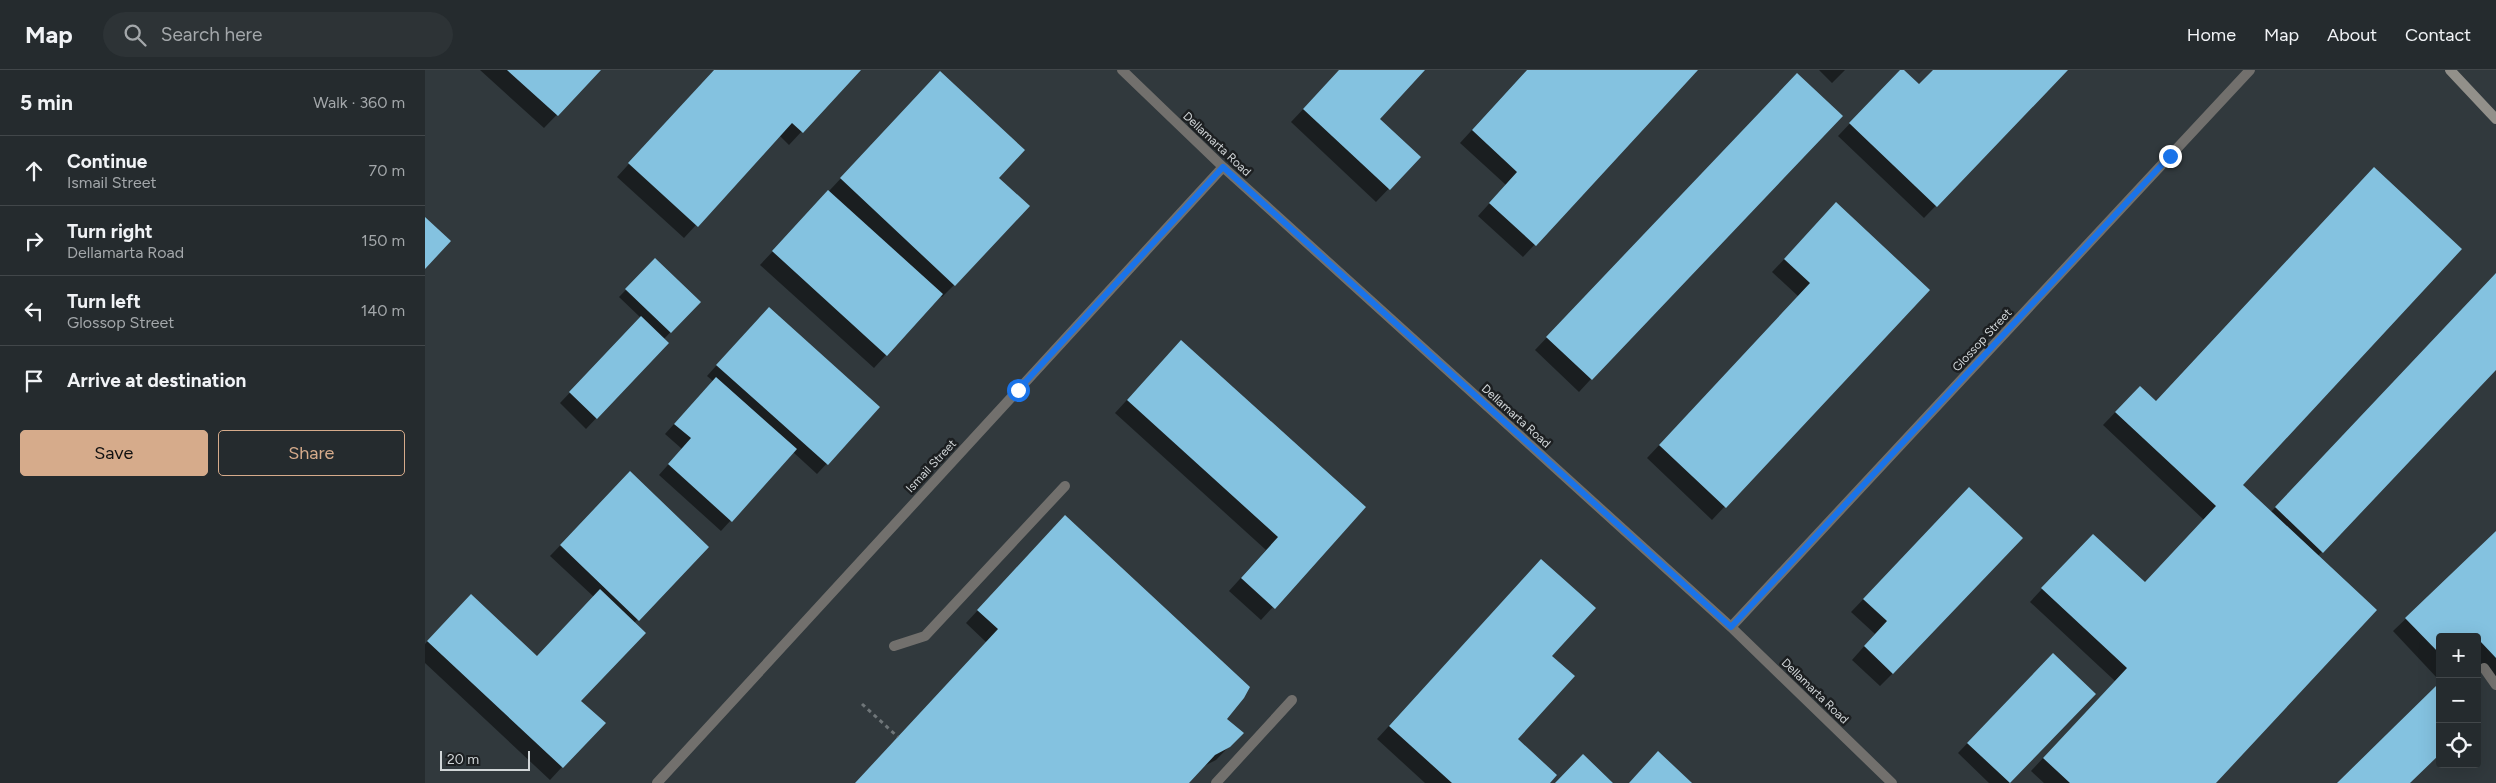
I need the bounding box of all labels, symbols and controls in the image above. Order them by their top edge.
search box [103,12,453,57]
text: Map [25,20,73,49]
icon: search [121,21,149,49]
text: Search here [161,23,262,46]
text: Home [2187,24,2236,46]
text: Map [2264,24,2299,46]
text: About [2327,24,2377,46]
text: Contact [2405,24,2471,46]
text: 5 min [20,90,73,115]
text: Walk · 360 m [313,93,405,112]
street label: Dellamarta Road [1180,109,1254,179]
route end [2159,145,2182,168]
text: Continue [67,150,147,173]
icon: ahead [20,157,48,185]
text: 70 m [369,161,405,180]
text: Ismail Street [67,173,157,192]
text: Turn right [67,220,153,243]
icon: right [20,227,48,255]
text: 150 m [361,231,405,250]
text: Dellamarta Road [67,243,184,262]
text: Turn left [67,290,141,313]
icon: left [20,297,48,325]
text: 140 m [361,301,405,320]
street label: Glossop Street [1949,305,2015,374]
text: Glossop Street [67,313,174,332]
icon: arrive [20,367,48,395]
text: Arrive at destination [67,369,246,392]
route start [1007,379,1030,402]
street label: Dellamarta Road [1479,381,1553,451]
button: Save [20,430,208,476]
button: Share [218,430,405,476]
street label: Ismail Street [903,436,959,495]
map controls [2436,633,2481,768]
button: + [2436,633,2481,678]
street label: Dellamarta Road [1779,655,1851,727]
button: − [2436,678,2481,723]
button: locate [2436,723,2481,768]
scale bar [440,748,530,771]
text: 20 m [447,751,479,768]

